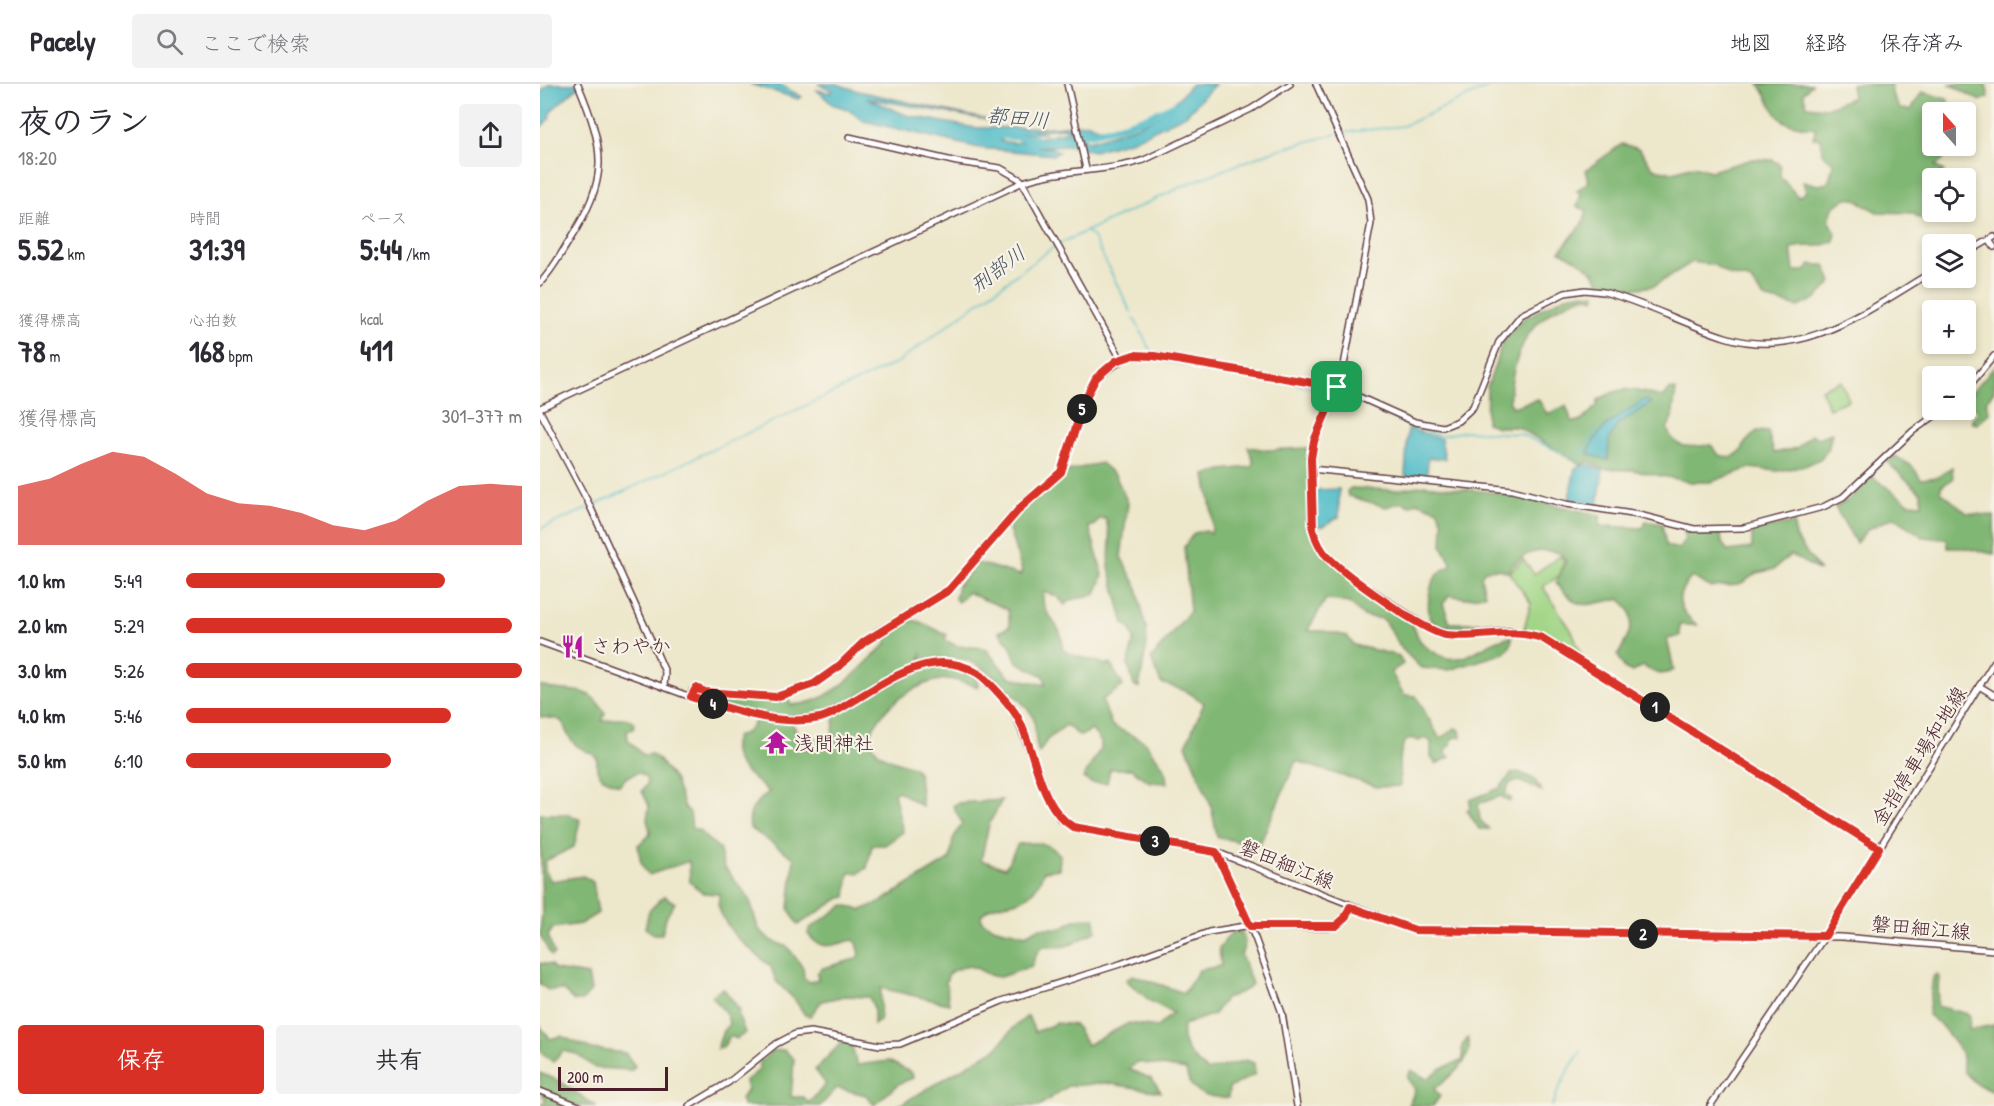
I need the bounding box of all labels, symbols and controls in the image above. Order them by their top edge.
search box [132,14,552,68]
text: Pacely [30,22,96,60]
icon: search [153,25,186,58]
text: ここで検索 [201,28,311,58]
text: 地図 [1730,28,1772,57]
text: 経路 [1805,28,1847,57]
text: 保存済み [1880,28,1964,57]
text: 夜のラン [18,99,150,143]
water label: 都田川 [985,100,1051,135]
north arrow [1922,102,1976,156]
map controls [1922,102,1976,420]
button: share [459,104,522,167]
text: 18:20 [18,144,57,171]
button: locate [1922,168,1976,222]
text: 距離 [18,207,50,229]
text: 時間 [189,207,221,229]
text: ペース [360,207,407,229]
text: 5.52 [18,229,64,269]
text: 31:39 [189,229,245,269]
text: 5:44 [360,229,402,269]
button: layers [1922,234,1976,288]
water label: 刑部川 [964,238,1032,299]
text: km [64,243,85,265]
text: /km [402,243,430,265]
button: + [1922,300,1976,354]
text: kcal [360,308,383,330]
text: 獲得標高 [18,309,82,331]
text: 心拍数 [189,309,237,331]
text: 411 [360,330,393,370]
text: 78 [18,331,46,371]
text: 168 [189,331,225,371]
text: m [46,345,60,367]
text: bpm [225,345,253,367]
pin [1311,361,1362,412]
button: − [1922,366,1976,420]
icon: arrive [1320,370,1353,403]
pin: 5 [1067,394,1097,424]
text: 5 [1079,398,1085,420]
text: 301–377 m [441,402,522,429]
text: 獲得標高 [18,404,98,431]
text: 1.0 km [18,567,65,594]
text: 5:49 [114,567,142,594]
text: 2.0 km [18,612,67,639]
text: 5:29 [114,612,144,639]
place label: さわやか [591,632,671,659]
restaurant icon: さわやか [560,633,586,659]
text: 3.0 km [18,657,67,684]
text: 5:26 [114,657,144,684]
street label: 金指停車場和地線 [1865,681,1972,831]
pin: 4 [698,689,728,719]
pin: 1 [1640,692,1670,722]
text: 4 [710,693,716,715]
text: 1 [1652,696,1658,718]
text: 4.0 km [18,702,65,729]
text: 5:46 [114,702,143,729]
place label: 浅間神社 [794,729,874,756]
temple icon: 浅間神社 [763,730,789,756]
text: 5.0 km [18,747,66,774]
text: 6:10 [114,747,143,774]
pin: 3 [1140,826,1170,856]
text: 3 [1151,830,1159,852]
street label: 磐田細江線 [1236,832,1339,895]
street label: 磐田細江線 [1870,910,1972,945]
pin: 2 [1628,919,1658,949]
text: 2 [1639,923,1647,945]
button: 保存 [18,1025,264,1094]
button: 共有 [276,1025,522,1094]
scale bar [558,1064,668,1092]
text: 200 m [567,1066,603,1088]

